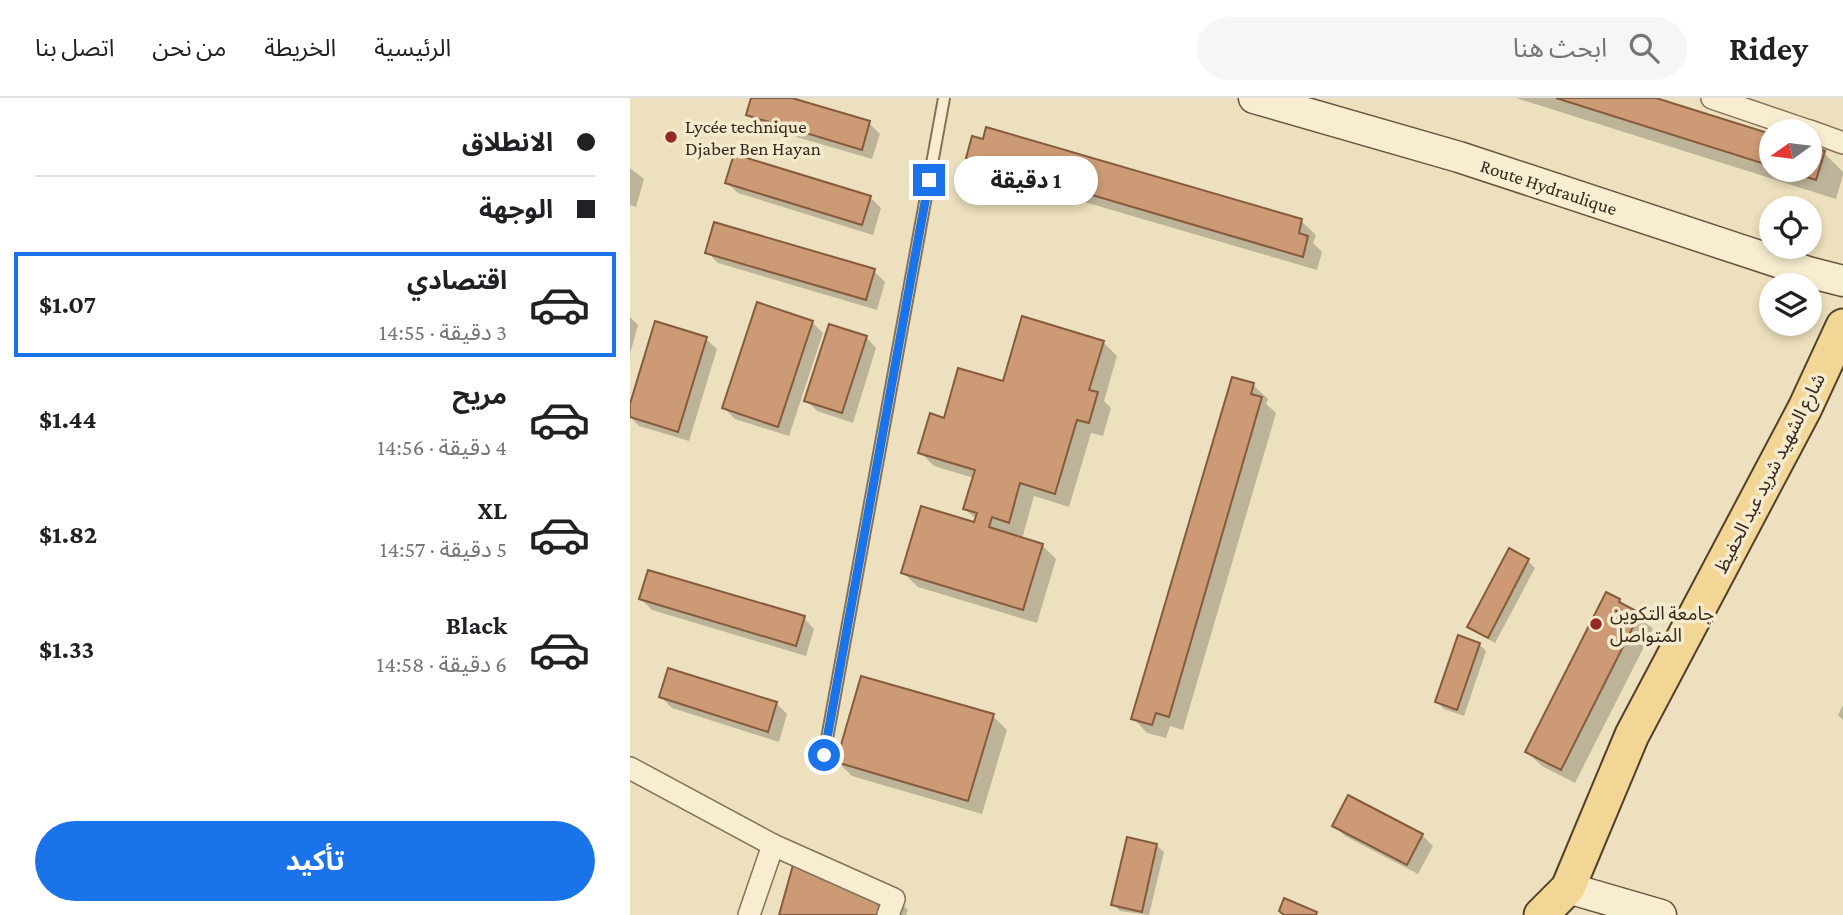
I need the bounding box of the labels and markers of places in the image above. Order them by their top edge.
place label: Lycée technique Djaber Ben Hayan [685,116,821,160]
marker: Lycée technique Djaber Ben Hayan [663,129,679,145]
place label: جامعة التكوين المتواصل [1610,603,1714,647]
marker: جامعة التكوين المتواصل [1588,616,1604,632]

